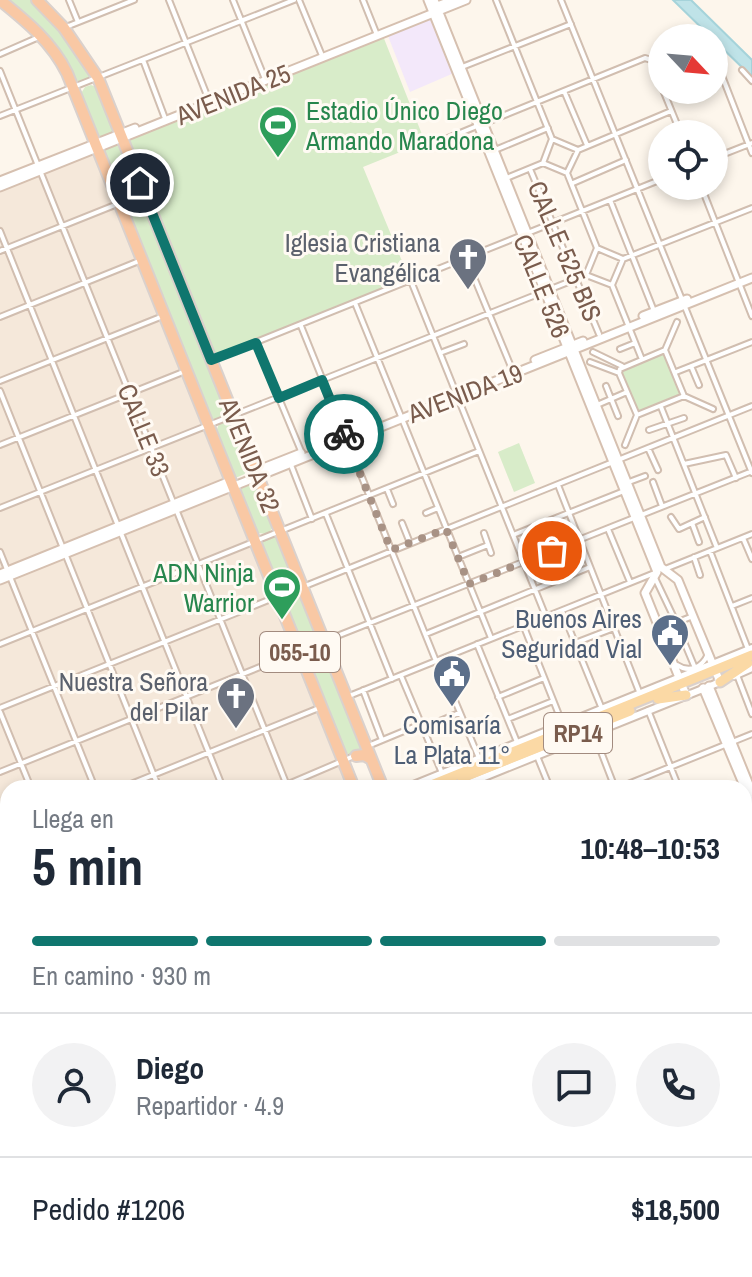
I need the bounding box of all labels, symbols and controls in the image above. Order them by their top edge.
north arrow [648,24,728,104]
map controls [648,24,728,200]
street label: AVENIDA 25 [170,55,295,133]
place label: Estadio Único Diego Armando Maradona [305,93,503,158]
sports icon: Estadio Único Diego Armando Maradona [257,104,299,159]
button: locate [648,120,728,200]
pin [106,149,174,217]
icon: home [118,161,162,205]
street label: CALLE 525 BIS [520,175,610,327]
place label: Iglesia Cristiana Evangélica [285,225,440,290]
street label: CALLE 526 [505,229,579,343]
church icon: Iglesia Cristiana Evangélica [447,236,489,291]
street label: AVENIDA 19 [402,355,528,431]
street label: CALLE 33 [110,378,178,482]
street label: AVENIDA 32 [211,392,289,517]
courier [304,394,384,474]
icon: bike [322,412,366,456]
pin [518,517,586,585]
icon: bag [530,529,574,573]
place label: ADN Ninja Warrior [152,555,254,620]
sports icon: ADN Ninja Warrior [261,566,303,621]
place label: Buenos Aires Seguridad Vial [501,601,642,666]
public building icon: Buenos Aires Seguridad Vial [649,612,691,667]
road number: 055-10 [260,632,340,672]
public building icon: Comisaría La Plata 11° [431,653,473,708]
place label: Nuestra Señora del Pilar [59,664,208,729]
church icon: Nuestra Señora del Pilar [215,675,257,730]
place label: Comisaría La Plata 11° [394,707,510,772]
road number: RP14 [544,713,612,753]
text: Llega en [32,801,114,836]
text: 10:48–10:53 [581,828,720,868]
text: 5 min [32,831,143,901]
text: En camino · 930 m [32,958,211,993]
button: person [32,1043,116,1127]
button: chat [532,1043,616,1127]
button: phone [636,1043,720,1127]
text: Diego [136,1048,204,1088]
text: Repartidor · 4.9 [136,1088,284,1123]
text: Pedido #1206 [32,1189,185,1229]
text: $18,500 [631,1189,720,1229]

